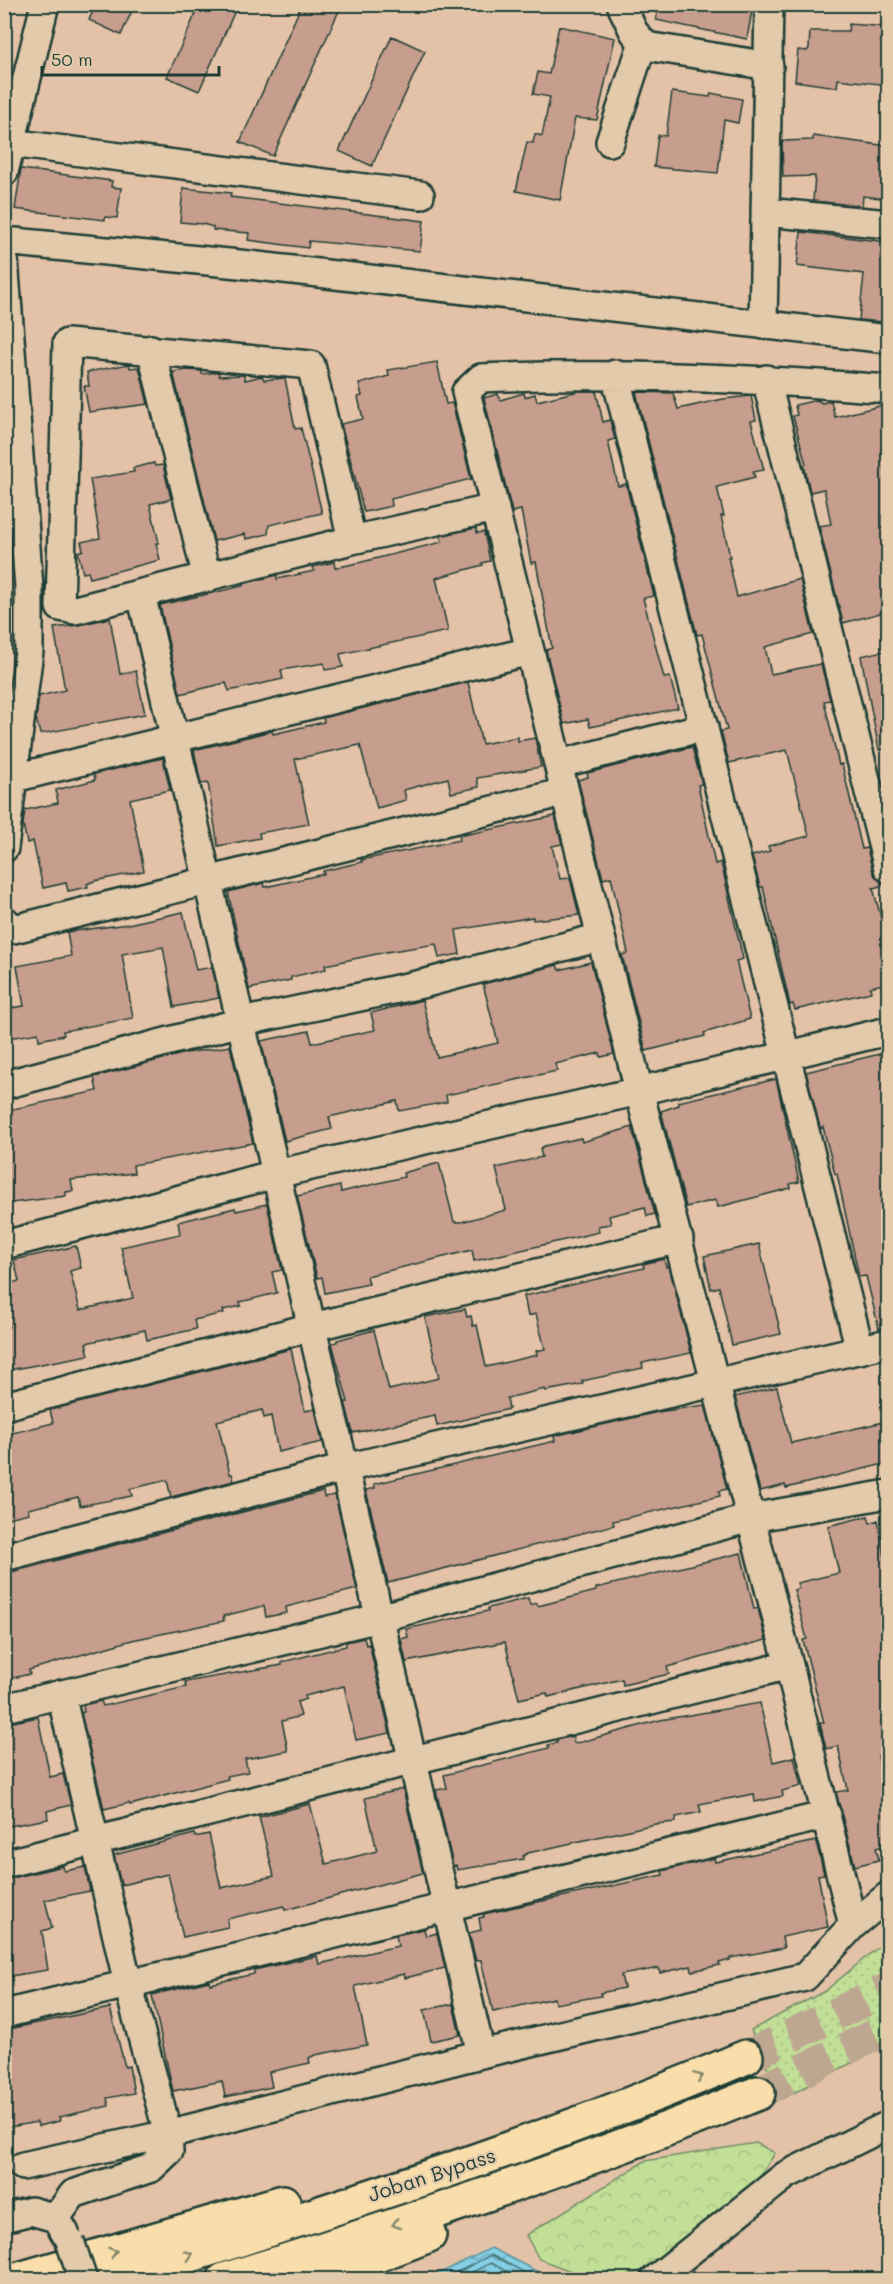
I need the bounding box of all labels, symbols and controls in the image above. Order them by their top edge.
scale bar [42,39,219,77]
text: 50 m [51,47,93,71]
one-way arrow [693,2072,704,2084]
street label: Joban Bypass [365,2141,499,2207]
one-way arrow [391,2217,402,2229]
one-way arrow [107,2247,118,2259]
one-way arrow [183,2250,194,2262]

